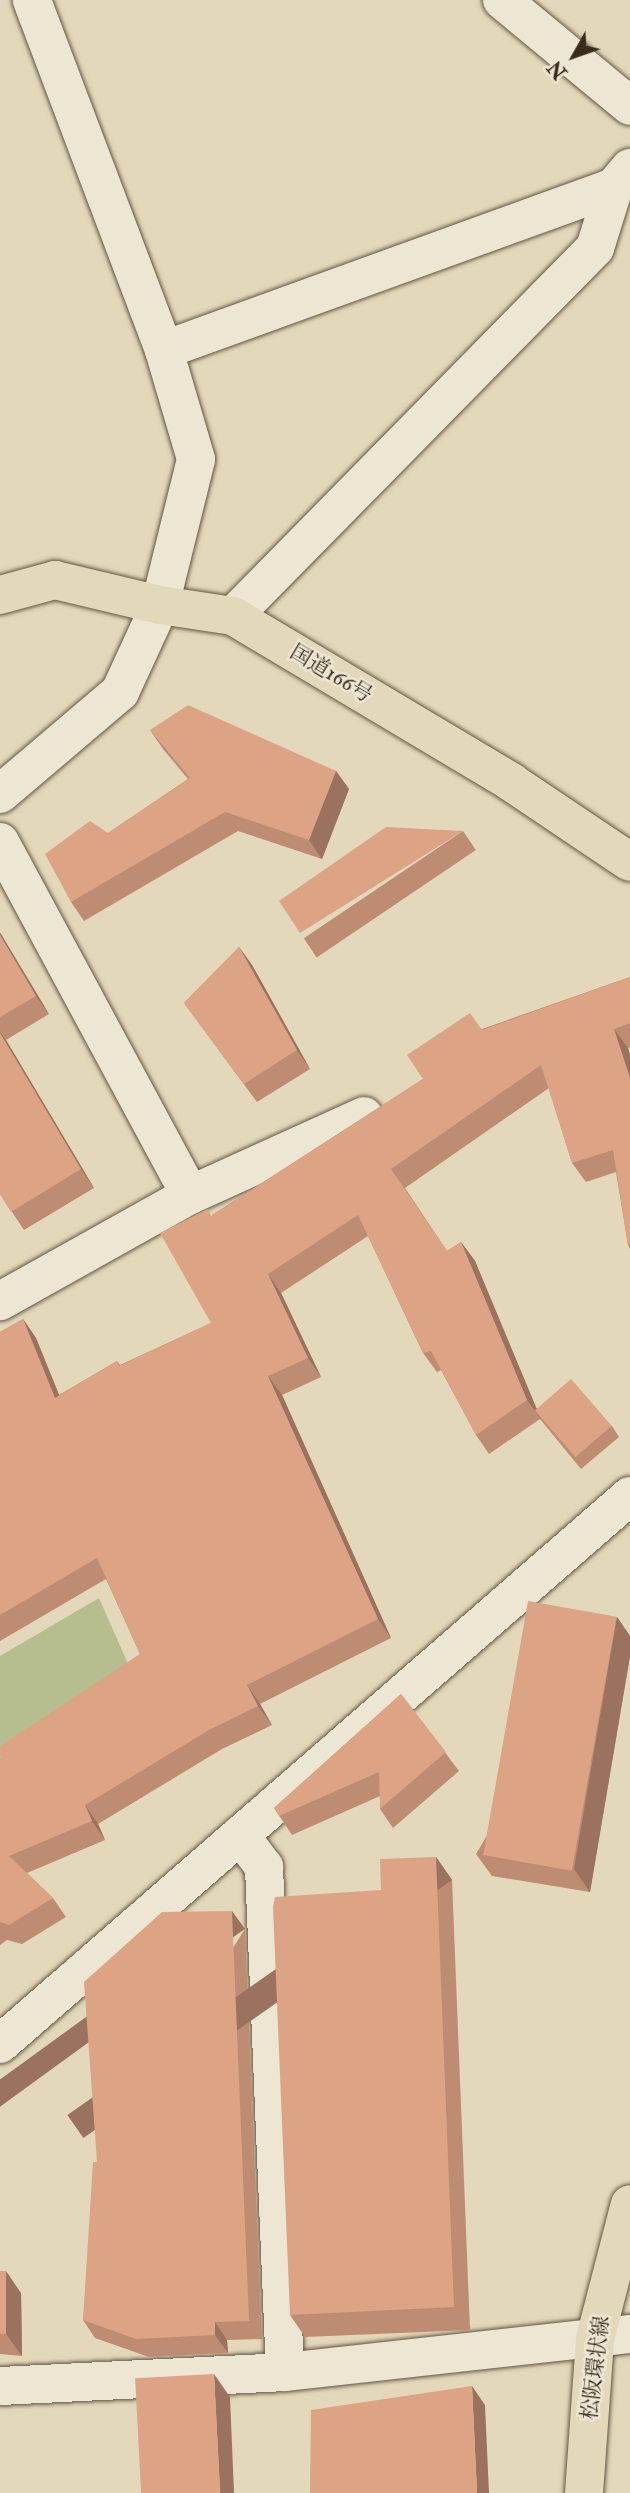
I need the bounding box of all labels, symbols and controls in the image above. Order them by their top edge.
north arrow [539,21,609,91]
text: N [543,55,573,84]
street label: 国道166号 [285,640,377,708]
street label: 松阪環状線 [577,2314,615,2422]

